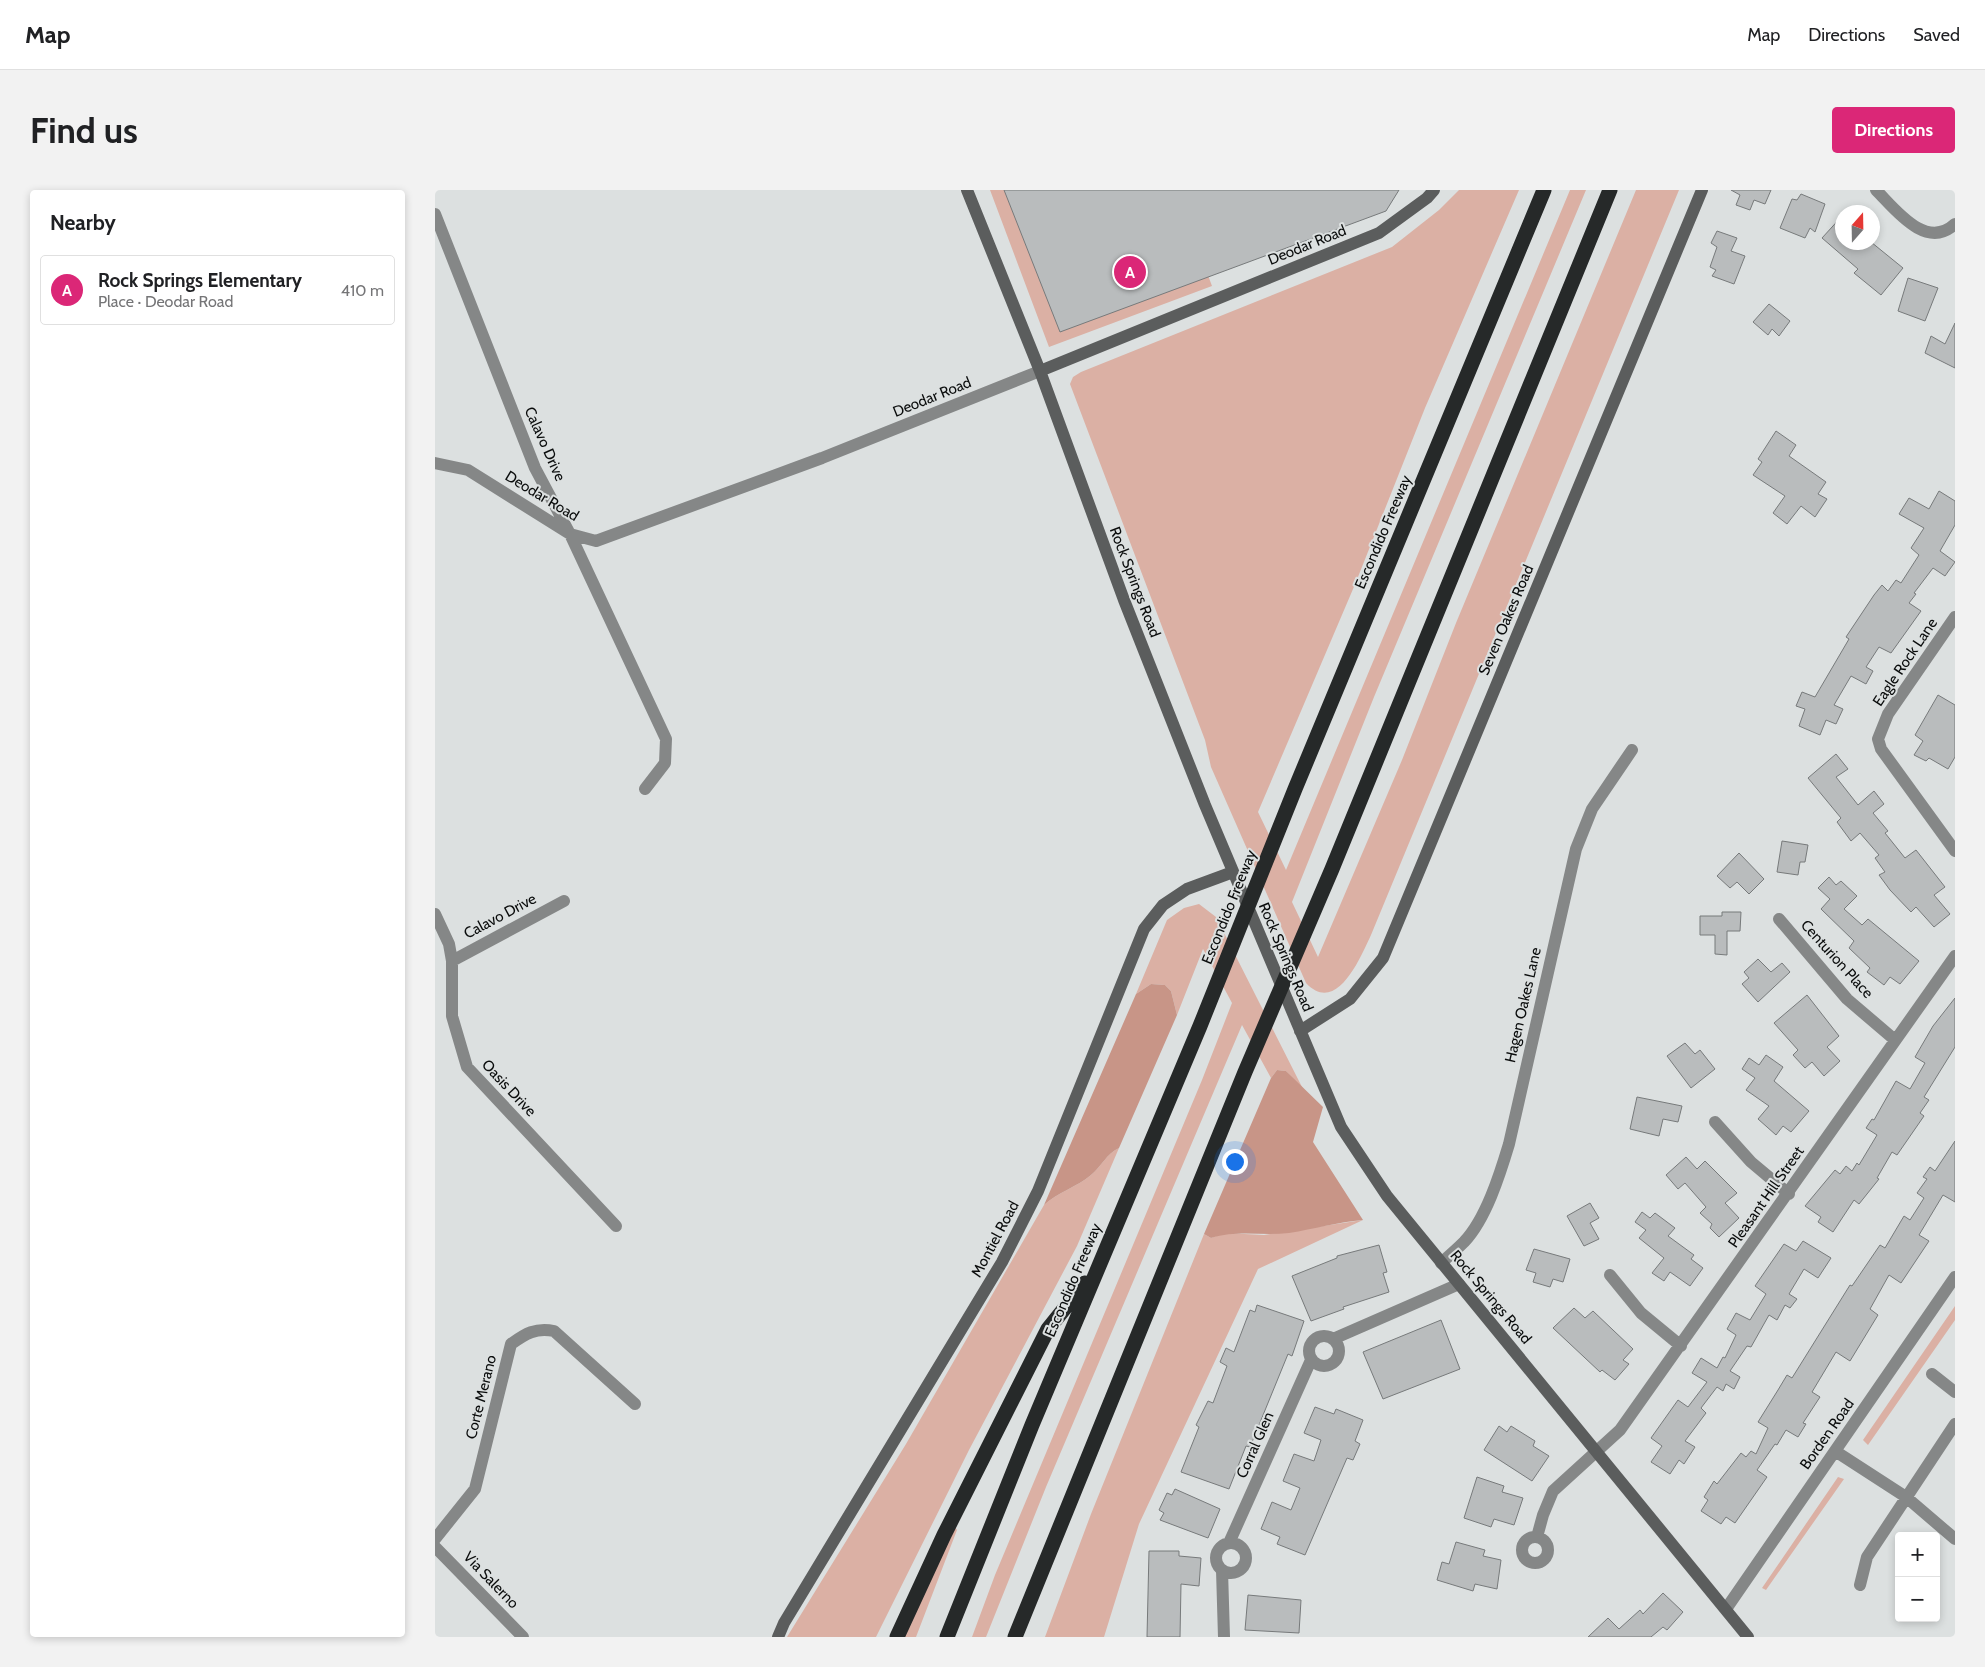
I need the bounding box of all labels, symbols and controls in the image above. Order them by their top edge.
text: Map [25,20,71,49]
text: Map [1747,24,1780,46]
text: Directions [1808,24,1885,46]
text: Saved [1913,24,1960,46]
button: Directions [1832,107,1955,153]
text: Find us [30,109,138,152]
north arrow [1835,205,1880,250]
text: Nearby [50,210,116,235]
street label: Deodar Road [1265,221,1349,269]
pin: A [1114,253,1146,291]
text: Rock Springs Elementary [98,269,302,292]
text: A [62,281,72,300]
text: 410 m [341,281,384,300]
text: Place · Deodar Road [98,292,233,311]
street label: Deodar Road [890,373,974,421]
street label: Calavo Drive [521,404,570,484]
street label: Deodar Road [502,467,582,525]
street label: Escondido Freeway [1351,472,1415,591]
street label: Rock Springs Road [1106,524,1164,640]
street label: Seven Oakes Road [1475,562,1537,678]
street label: Eagle Rock Lane [1869,614,1941,709]
street label: Escondido Freeway [1198,847,1260,967]
street label: Calavo Drive [461,889,540,943]
street label: Rock Springs Road [1255,900,1317,1014]
street label: Centurion Place [1797,916,1877,1002]
street label: Hagen Oakes Lane [1501,945,1545,1064]
street label: Oasis Drive [478,1056,540,1120]
street label: Pleasant Hill Street [1724,1143,1808,1251]
your location [1222,1149,1248,1175]
street label: Montiel Road [967,1198,1023,1280]
street label: Escondido Freeway [1041,1220,1105,1339]
street label: Rock Springs Road [1447,1246,1535,1348]
street label: Corte Merano [462,1353,500,1441]
street label: Borden Road [1796,1395,1858,1473]
street label: Corral Glen [1232,1409,1278,1481]
map controls [1895,1532,1940,1622]
button: + [1895,1532,1940,1577]
street label: Via Salerno [460,1548,522,1612]
button: − [1895,1577,1940,1622]

